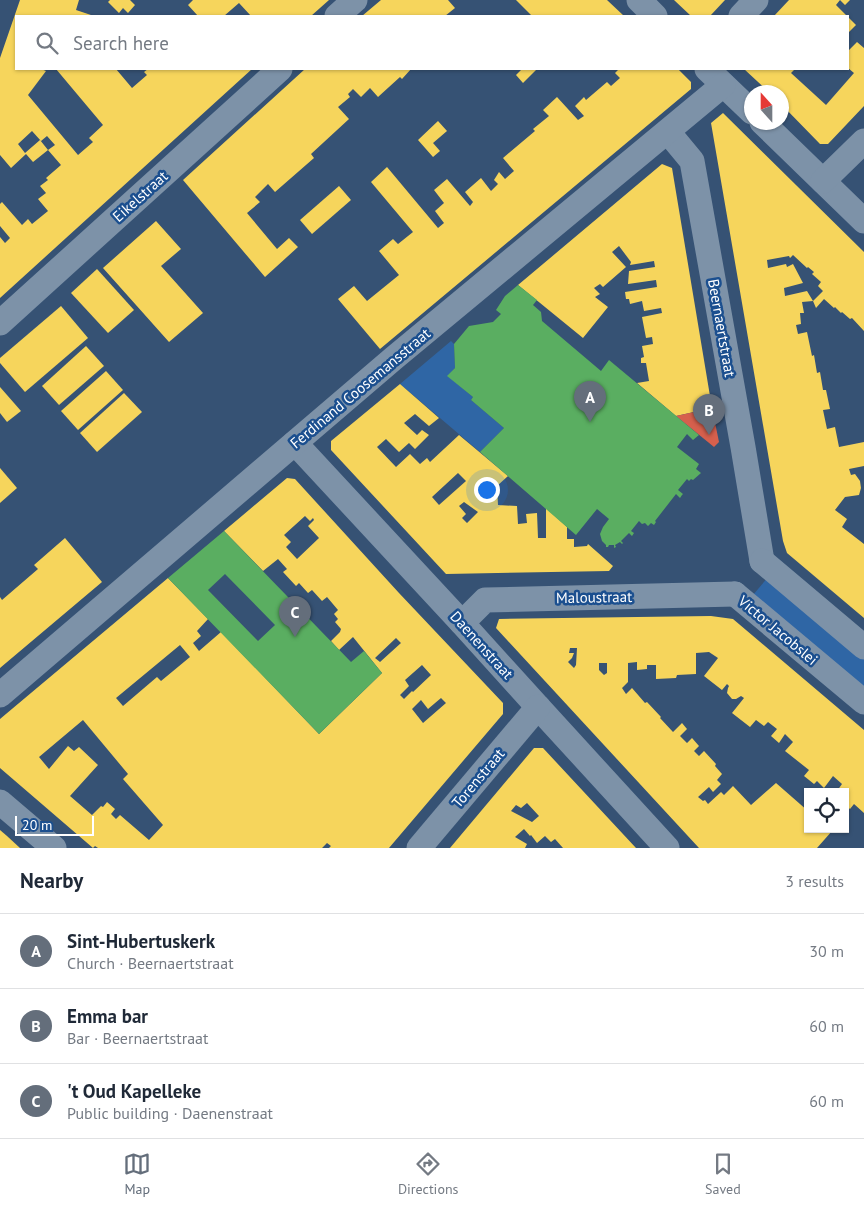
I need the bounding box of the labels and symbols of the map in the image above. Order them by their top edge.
north arrow [744,85,789,130]
street label: Eikelstraat [109,166,171,226]
street label: Beernaertstraat [704,277,740,379]
street label: Ferdinand Coosemansstraat [286,324,434,452]
pin: A [574,381,606,422]
pin: B [693,394,725,435]
your location [474,477,500,503]
street label: Maloustraat [556,587,632,607]
street label: Victor Jacobslei [734,591,822,669]
pin: C [279,596,311,637]
street label: Daenenstraat [446,607,518,683]
street label: Torenstraat [448,744,508,812]
scale bar [15,813,94,836]

